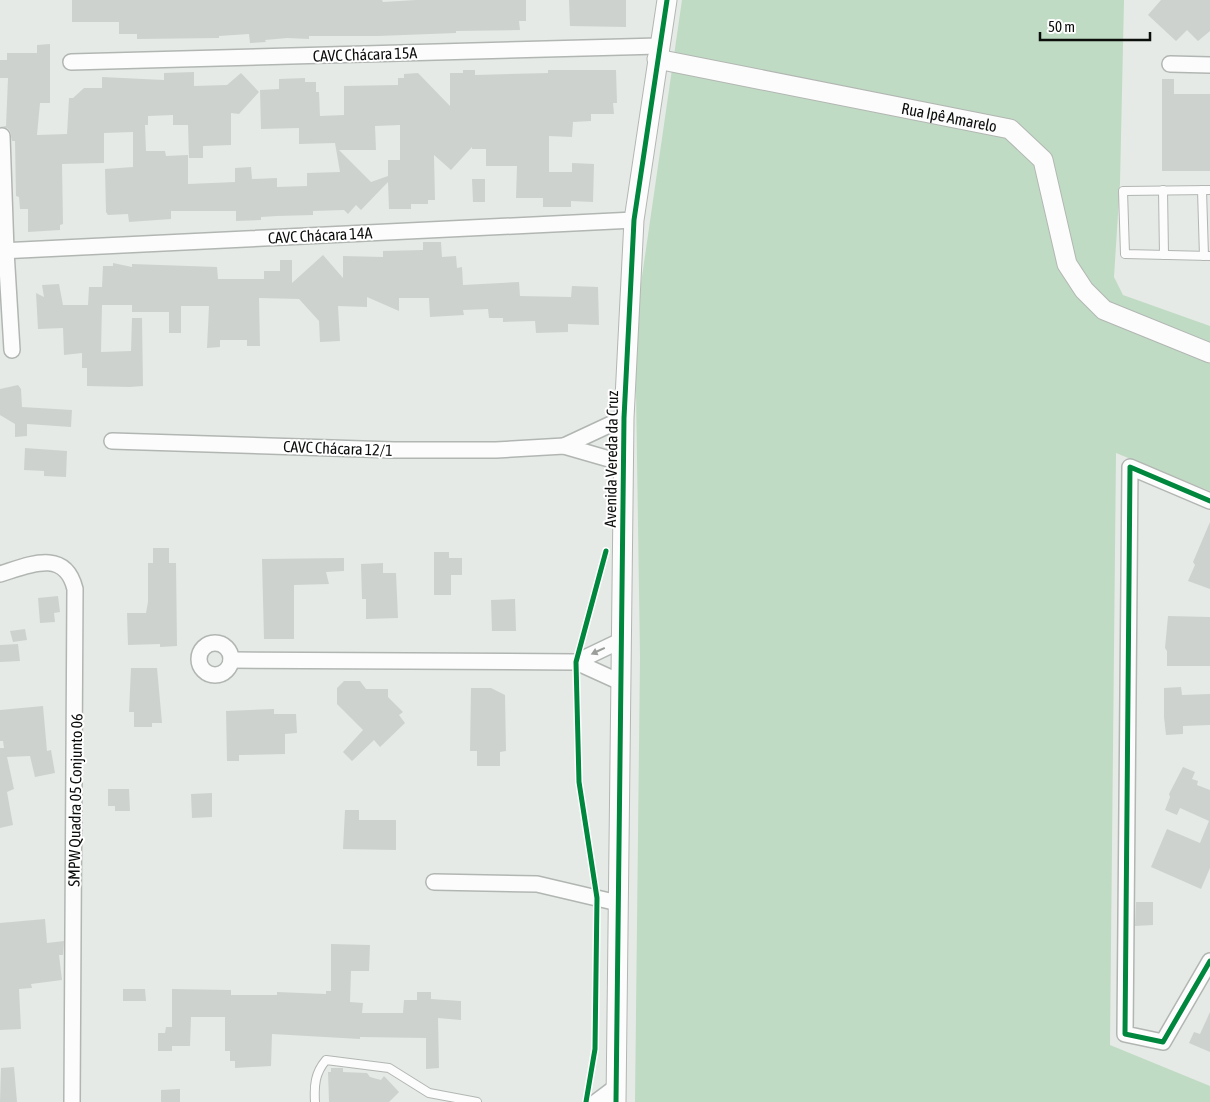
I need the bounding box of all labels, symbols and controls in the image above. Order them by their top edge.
scale bar [1040,10,1150,42]
text: 50 m [1048,18,1075,35]
street label: CAVC Chácara 15A [312,43,418,65]
street label: Rua Ipê Amarelo [900,99,999,135]
street label: CAVC Chácara 14A [267,223,373,247]
street label: Avenida Vereda da Cruz [601,390,621,527]
street label: CAVC Chácara 12/1 [283,437,393,459]
one-way arrow [591,648,605,656]
street label: SMPW Quadra 05 Conjunto 06 [64,713,87,887]

